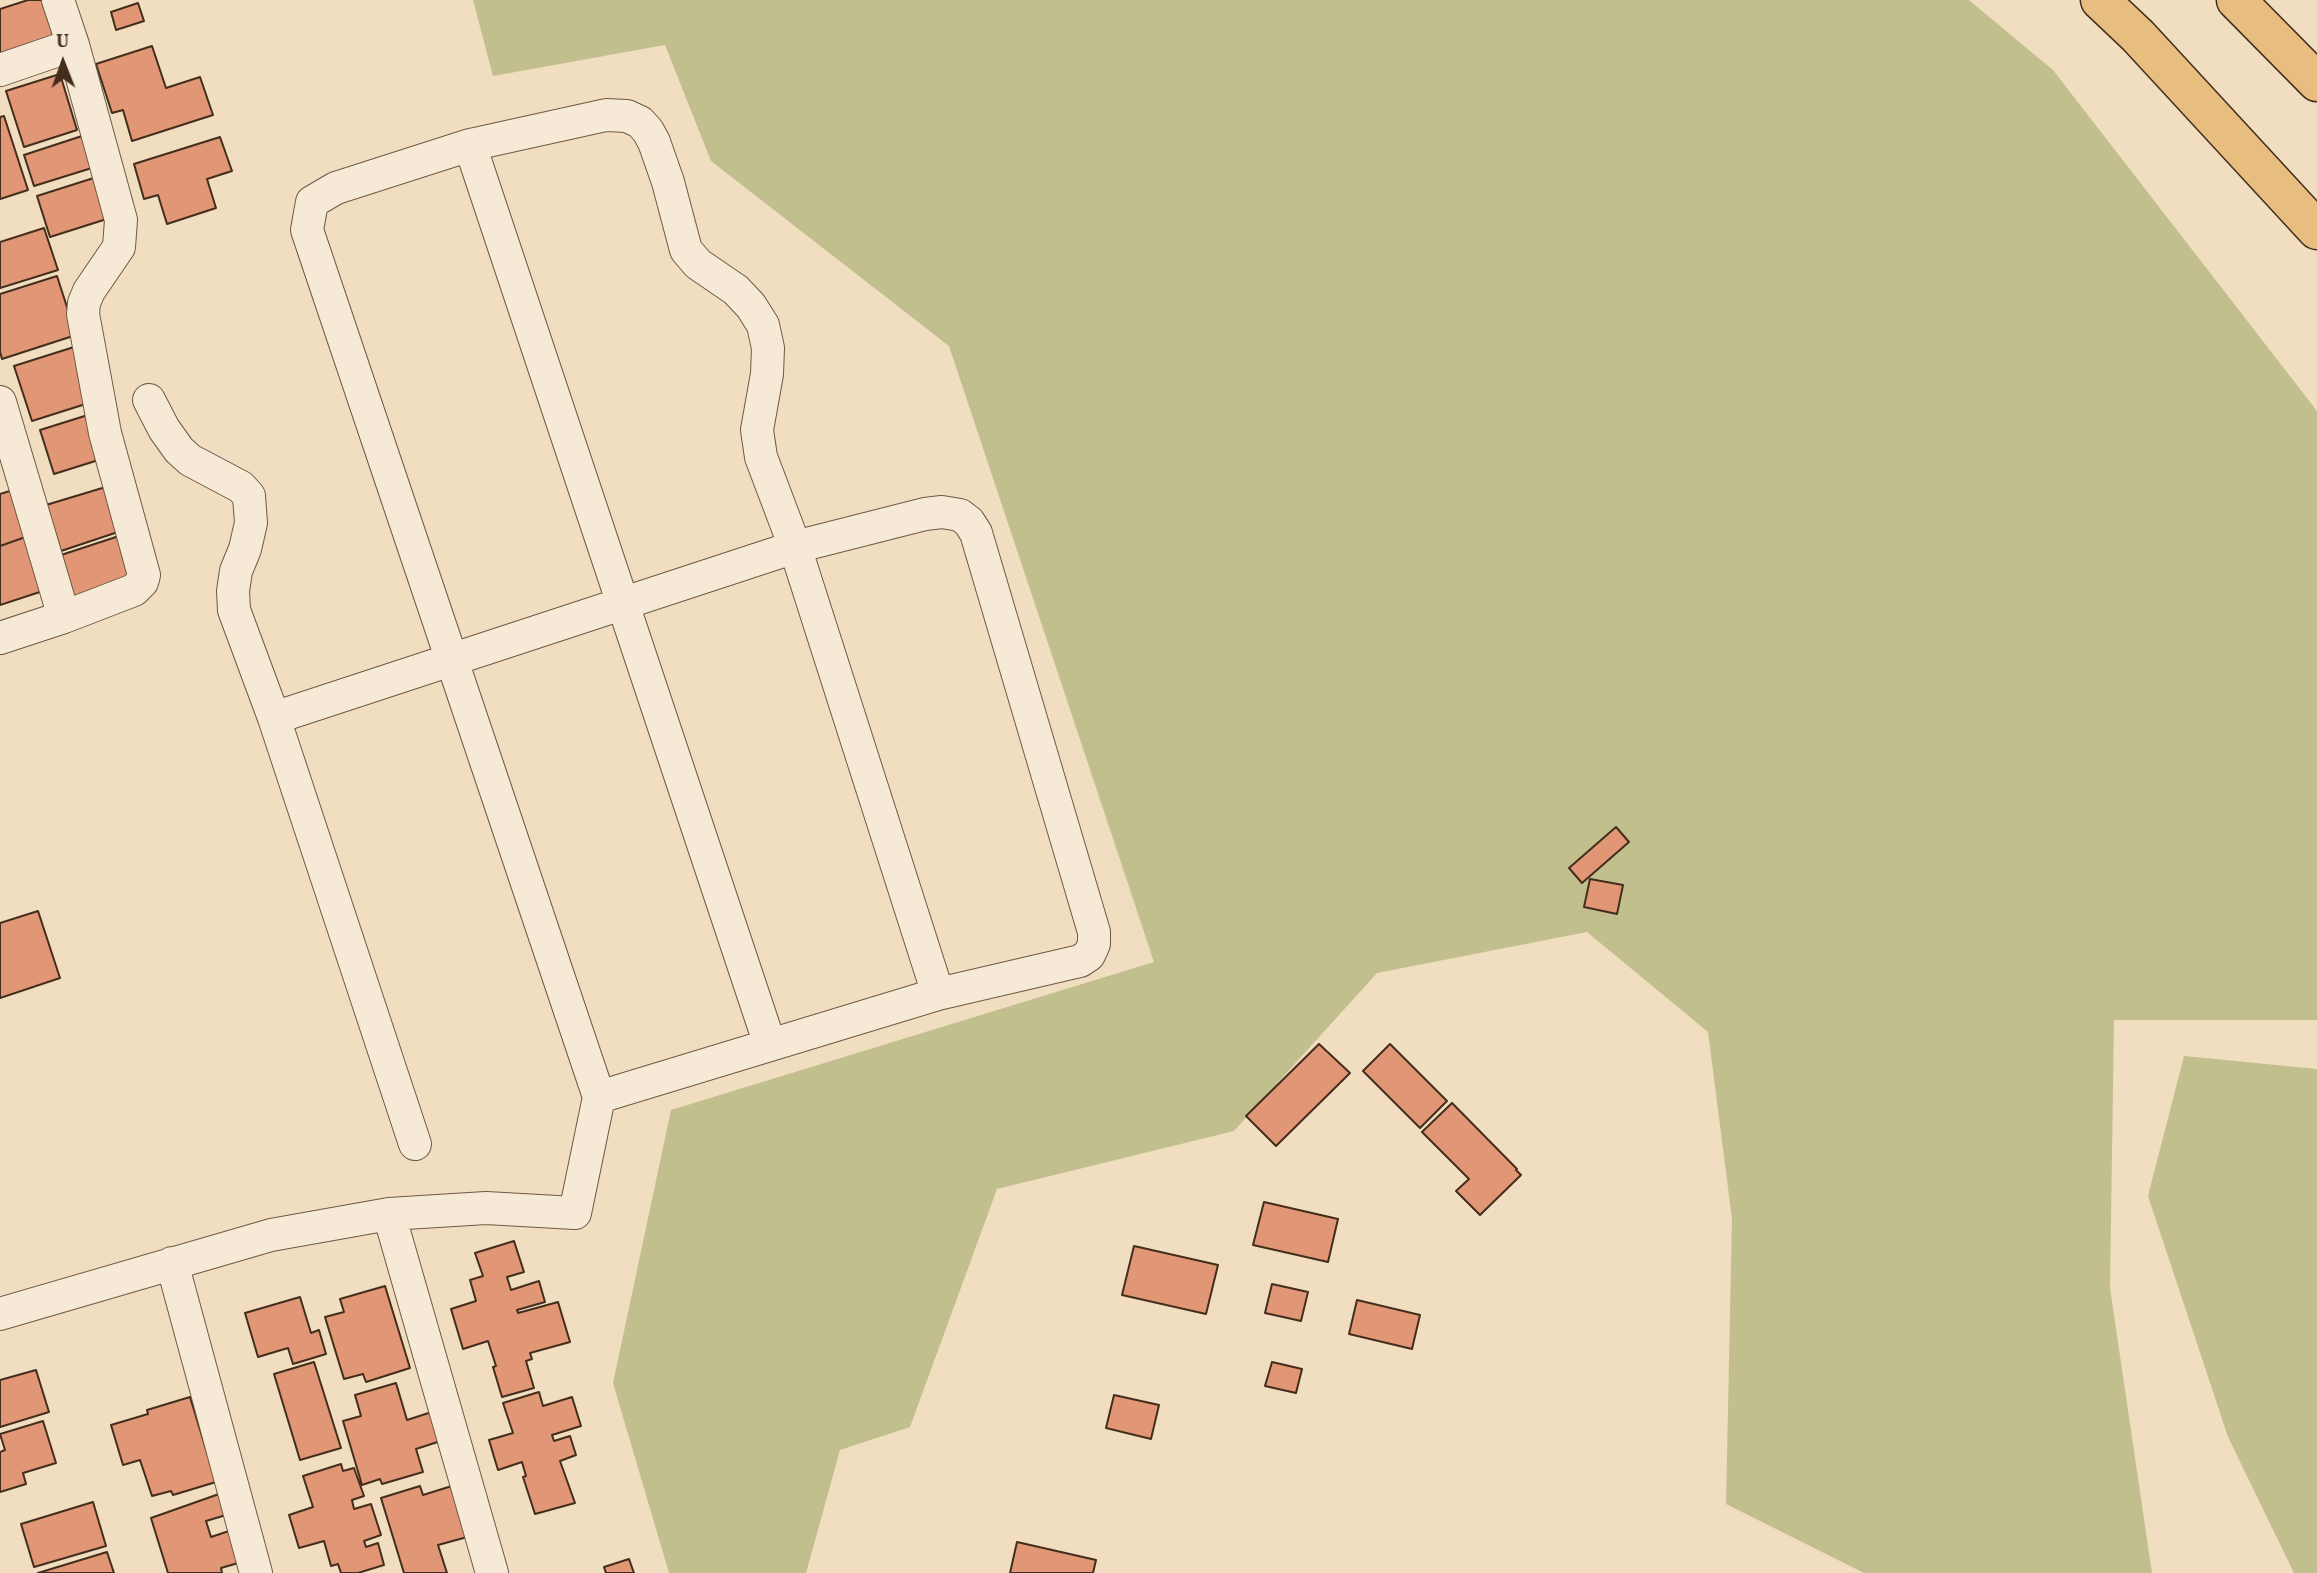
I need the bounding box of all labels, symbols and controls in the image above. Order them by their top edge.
north arrow [28,28,98,98]
text: U [56,29,69,55]

